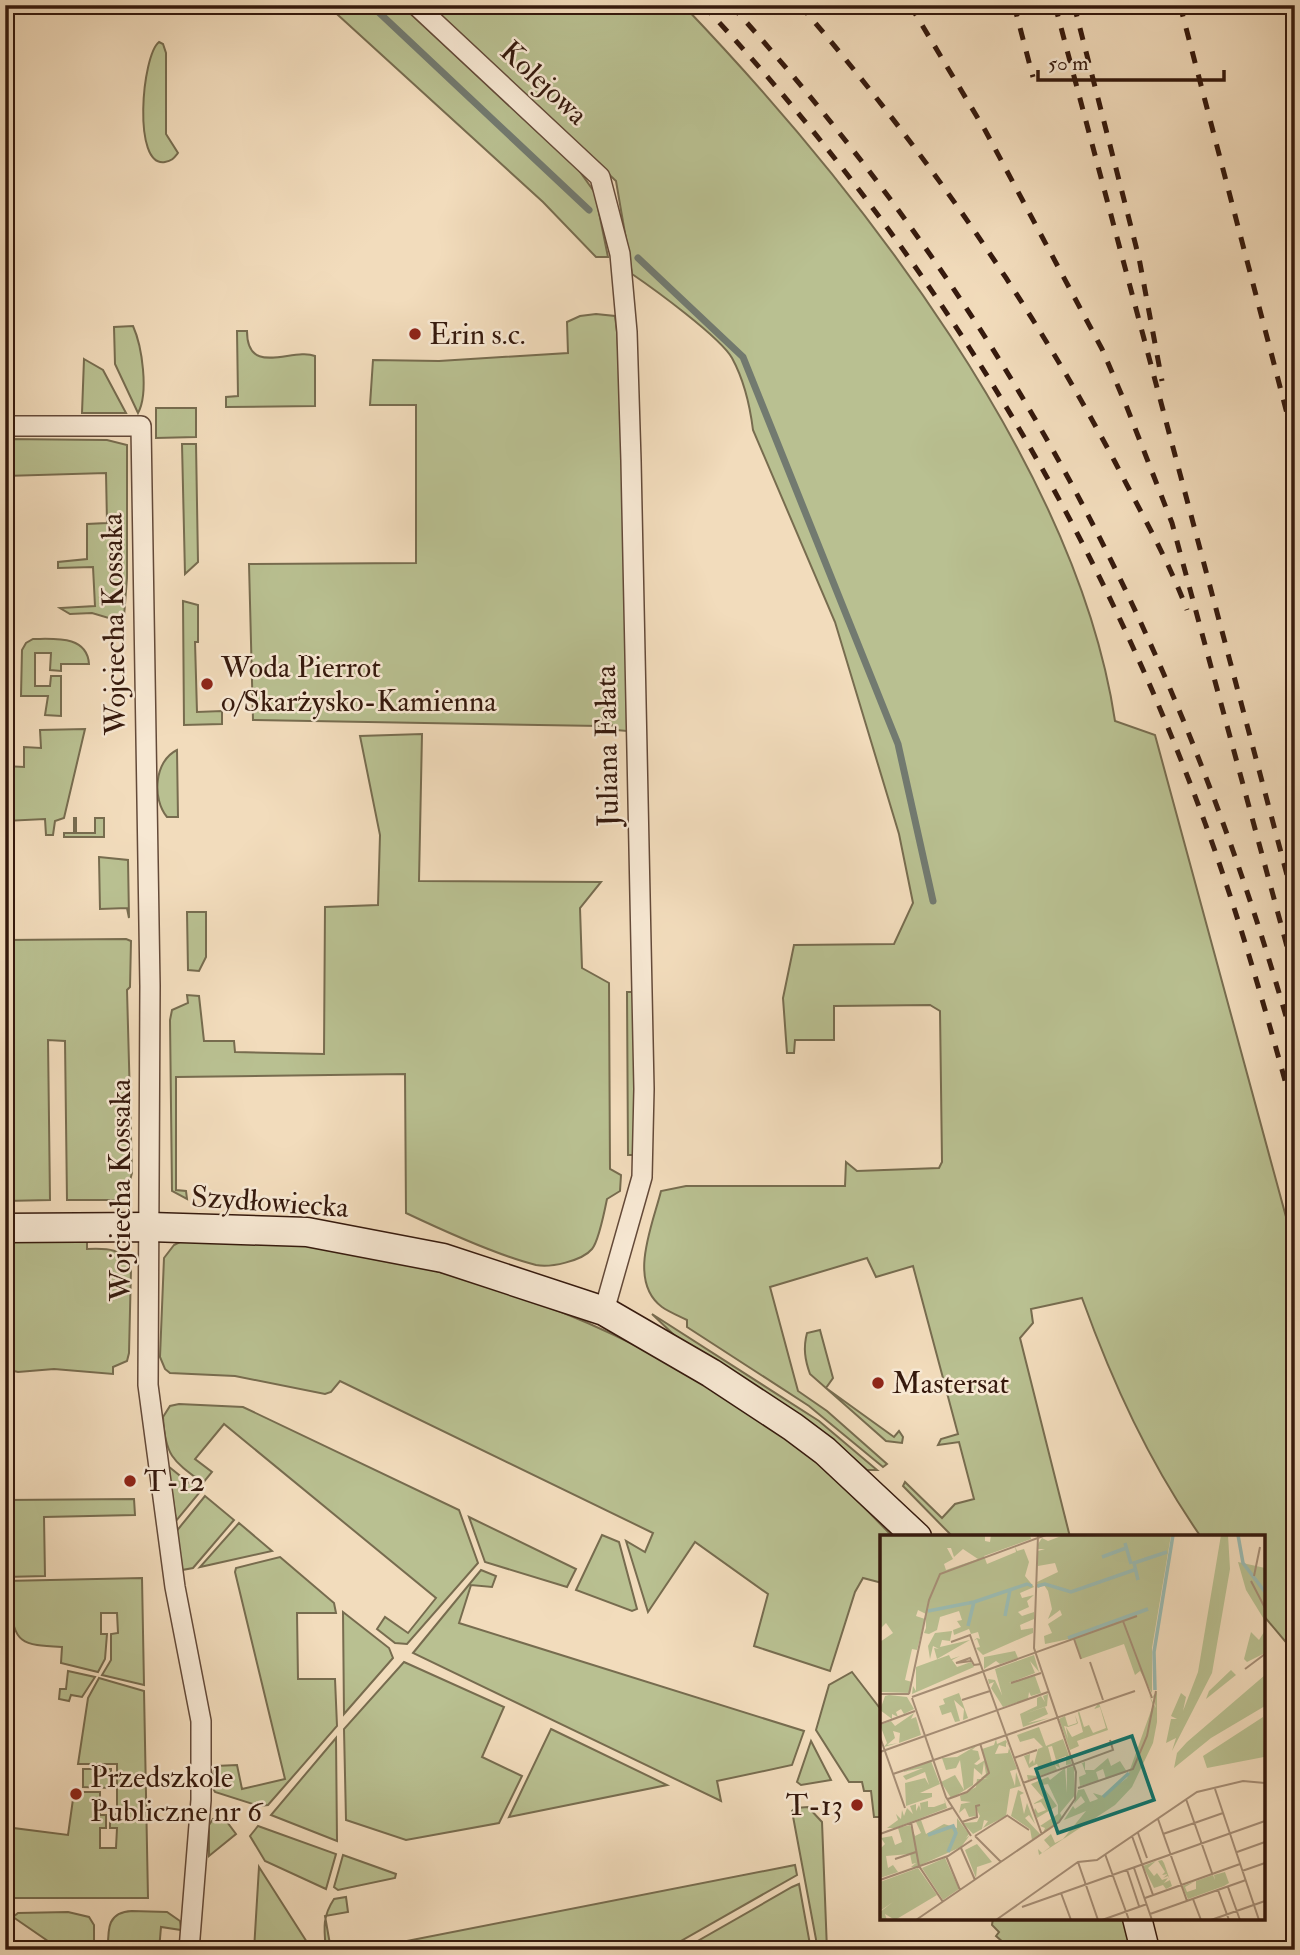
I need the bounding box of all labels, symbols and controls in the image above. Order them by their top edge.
street label: Kolejowa [492,33,596,133]
scale bar [1038,38,1223,82]
text: 50 m [1048,50,1089,77]
place label: Erin s.c. [429,316,526,353]
marker: Erin s.c. [407,326,423,342]
street label: Wojciecha Kossaka [94,512,134,737]
place label: Woda Pierrot o/Skarżysko-Kamienna [220,649,497,720]
street label: Juliana Fałata [587,664,627,828]
marker: Woda Pierrot o/Skarżysko-Kamienna [199,676,215,692]
street label: Wojciecha Kossaka [102,1078,139,1302]
street label: Szydłowiecka [190,1178,351,1226]
place label: Mastersat [892,1365,1010,1402]
marker: Mastersat [870,1375,886,1391]
place label: T-12 [144,1463,205,1500]
marker: T-12 [122,1473,138,1489]
inset map [880,1535,1265,1920]
place label: Przedszkole Publiczne nr 6 [90,1759,264,1830]
marker: Przedszkole Publiczne nr 6 [68,1786,84,1802]
place label: T-13 [786,1787,843,1824]
marker: T-13 [849,1797,865,1813]

